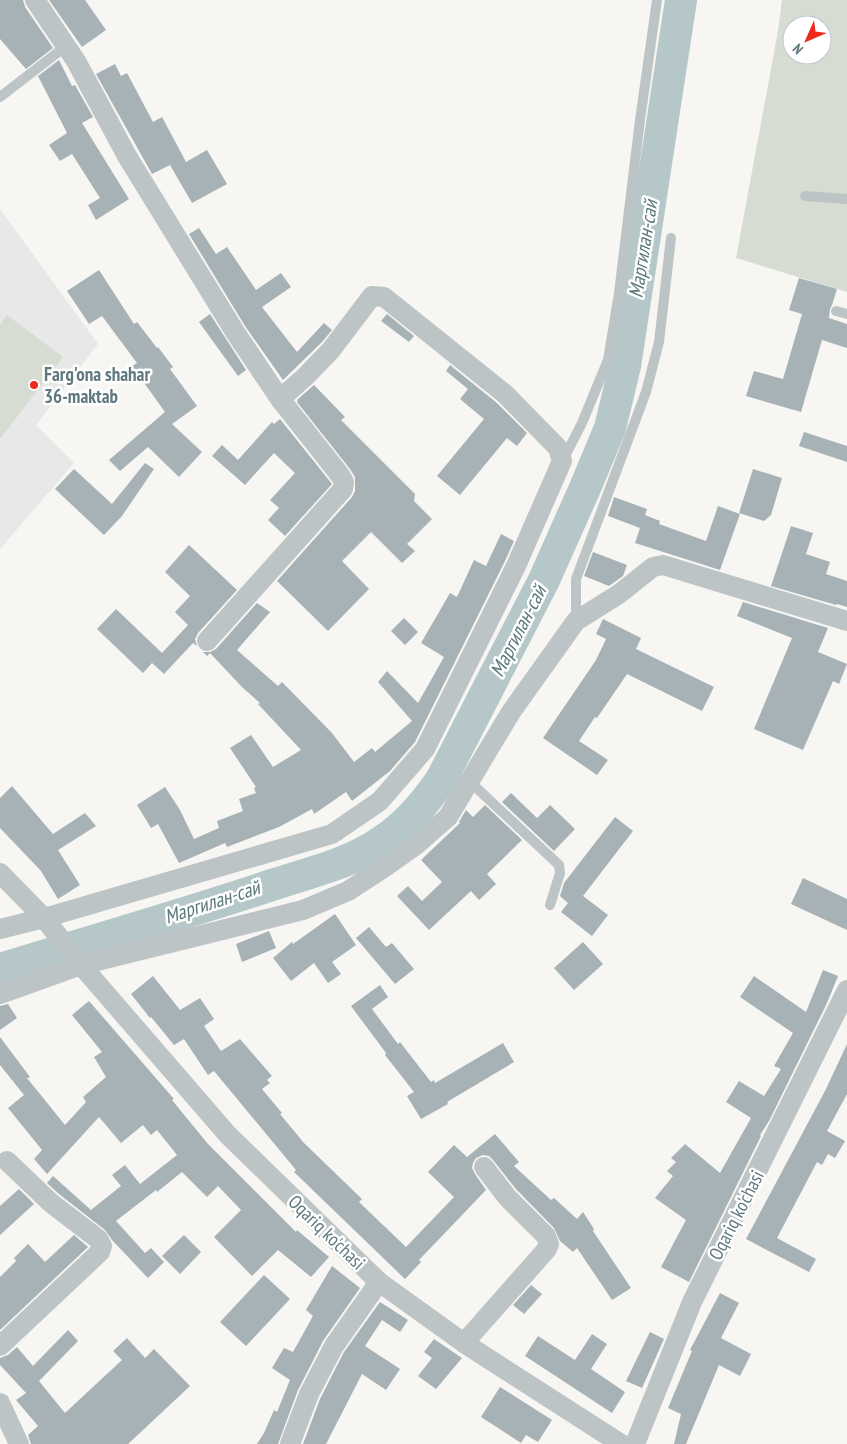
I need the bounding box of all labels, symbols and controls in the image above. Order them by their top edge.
north arrow [782,15,832,65]
text: N [789,40,807,58]
water label: Маргилан-сай [622,196,664,300]
place label: Farg'ona shahar 36-maktab [44,362,150,408]
marker: Farg'ona shahar 36-maktab [28,379,40,391]
water label: Маргилан-сай [484,579,553,681]
water label: Маргилан-сай [161,874,265,930]
street label: Oqariq ko'chasi [703,1166,769,1264]
street label: Oqariq ko'chasi [284,1190,370,1274]

